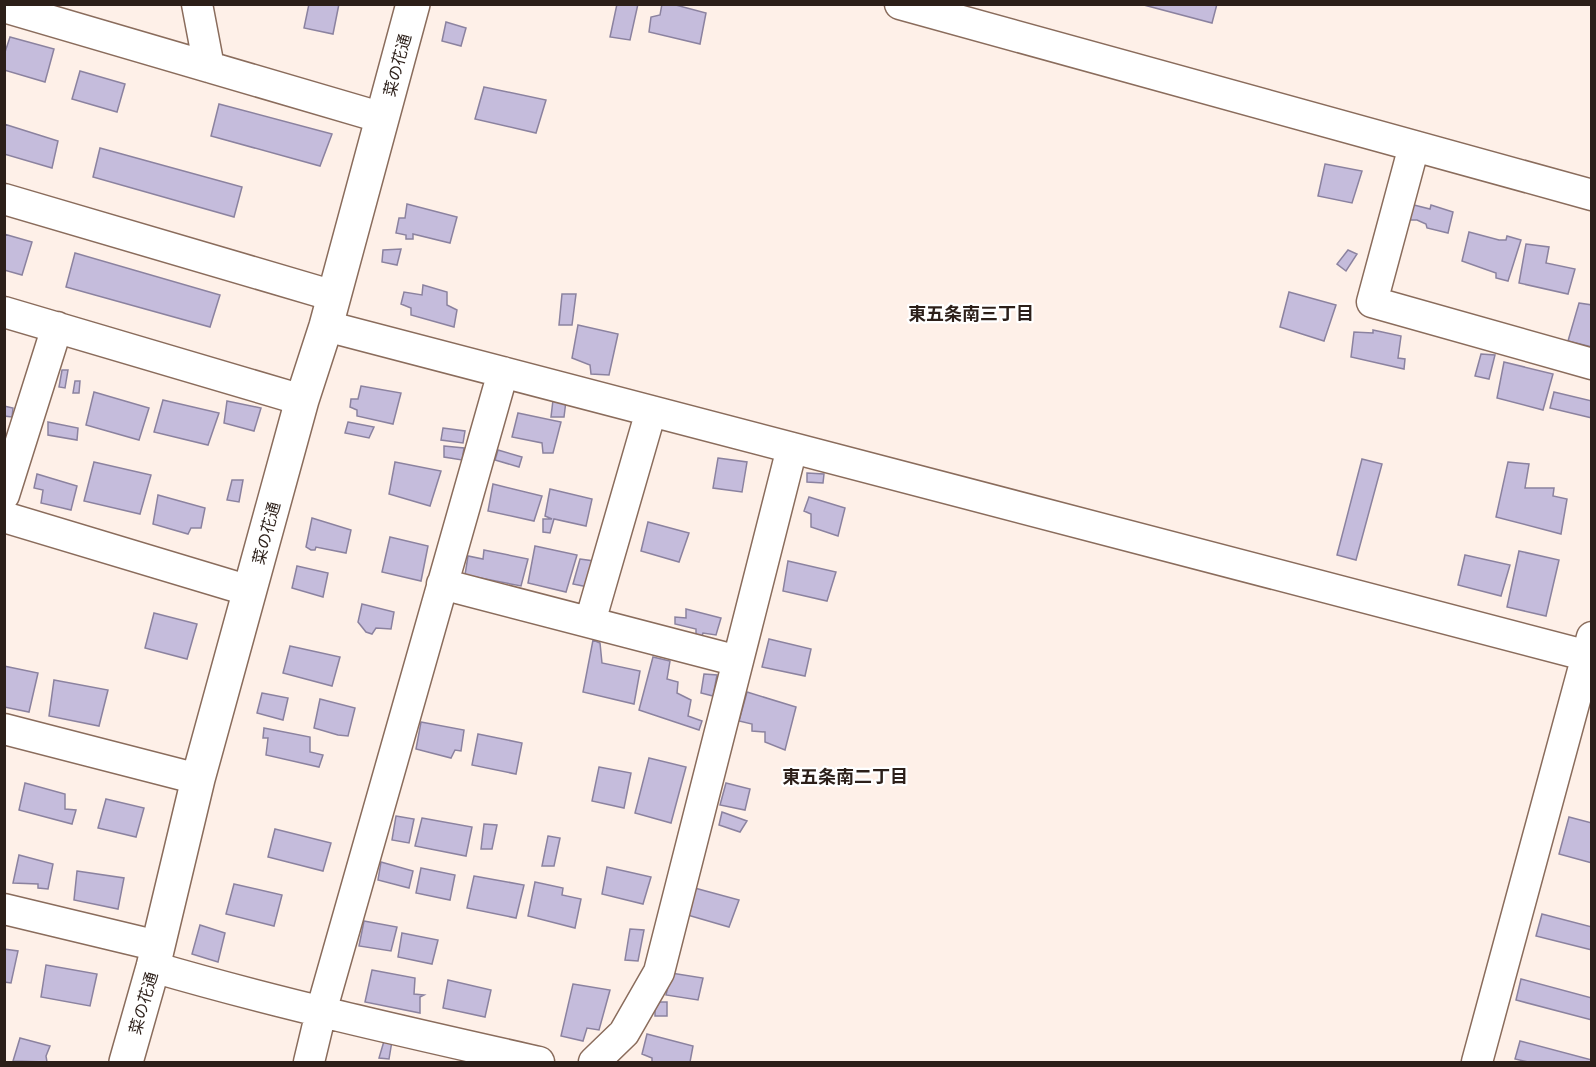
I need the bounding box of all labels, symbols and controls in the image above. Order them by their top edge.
street label: 菜の花通 [379,31,417,99]
district label: 東五条南三丁目 [908,302,1034,327]
street label: 菜の花通 [248,499,286,567]
district label: 東五条南二丁目 [782,765,908,790]
street label: 菜の花通 [125,969,163,1037]

